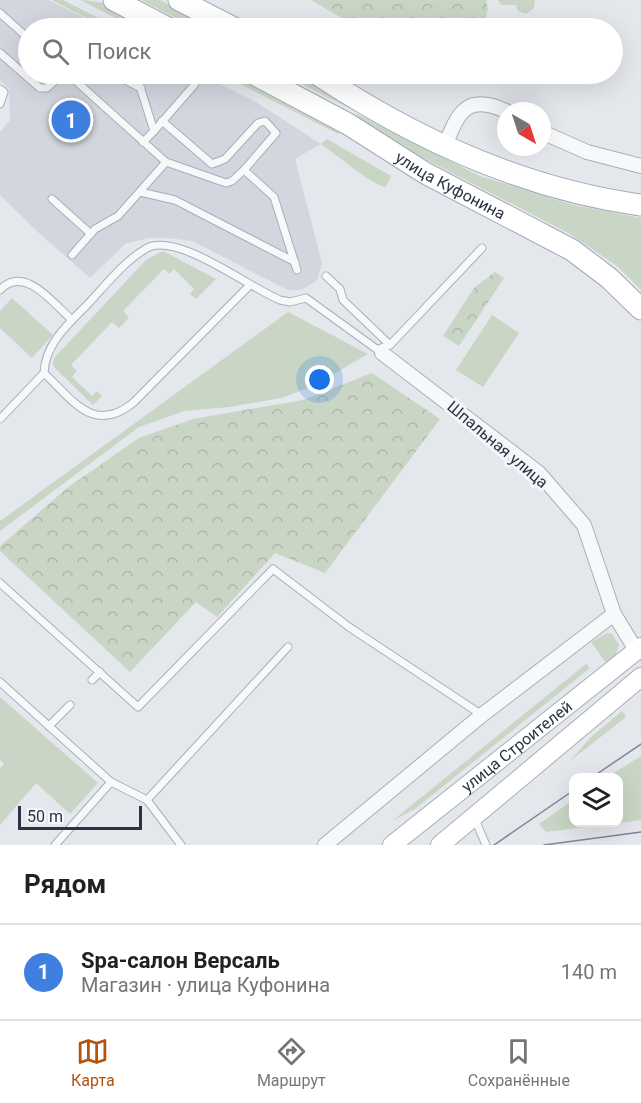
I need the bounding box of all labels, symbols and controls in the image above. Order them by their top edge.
search box [18,18,623,84]
icon: search [39,35,72,68]
text: Поиск [87,39,151,64]
pin: 1 [52,98,90,142]
north arrow [497,102,551,156]
street label: улица Куфонина [392,148,508,223]
your location [305,365,334,394]
street label: Шпальная улица [443,397,552,492]
street label: улица Строителей [458,697,576,796]
map controls [569,773,623,827]
button: layers [569,773,623,827]
scale bar [18,803,142,830]
text: 50 m [27,807,63,826]
text: Рядом [24,869,106,899]
text: Spa-салон Версаль [81,948,280,973]
text: 1 [38,960,49,984]
text: 140 m [561,960,617,984]
text: Магазин · улица Куфонина [81,973,330,997]
tab: Карта [71,1035,115,1090]
tab: Маршрут [257,1035,326,1090]
tab: Сохранённые [468,1035,570,1090]

